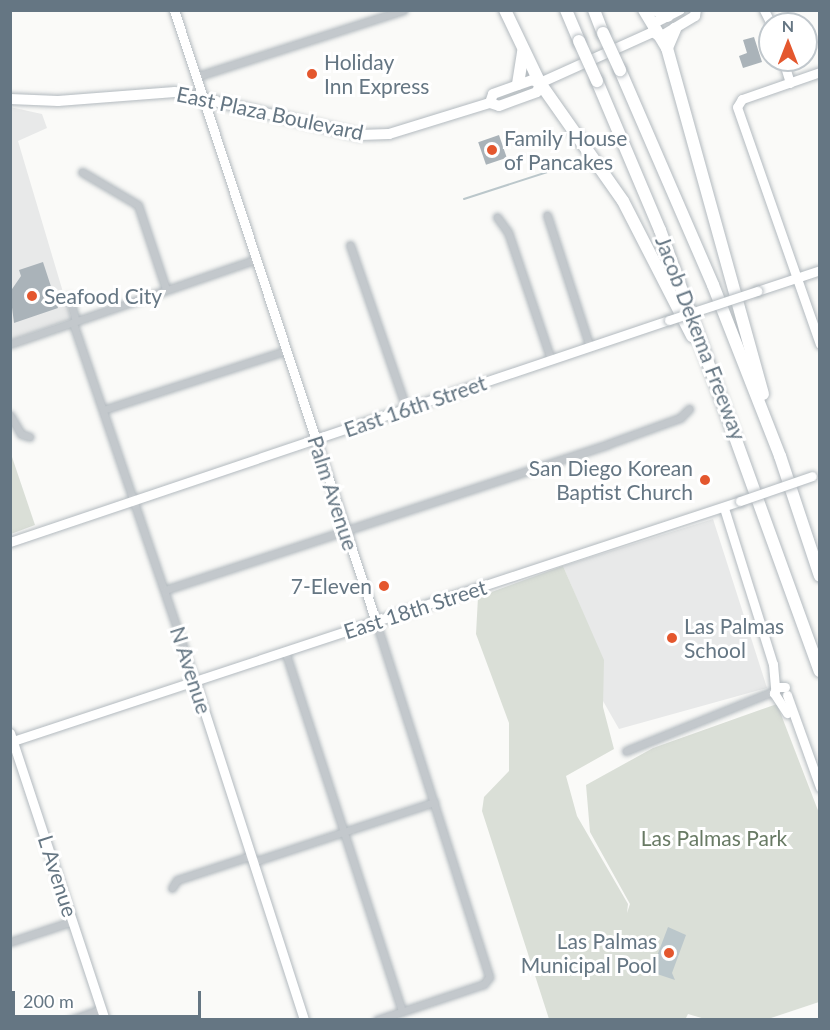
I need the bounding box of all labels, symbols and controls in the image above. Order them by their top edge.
north arrow [758,12,818,72]
text: N [782,16,794,35]
place label: Holiday Inn Express [324,49,429,99]
marker: Holiday Inn Express [305,67,319,81]
street label: East Plaza Boulevard [174,81,366,145]
place label: Family House of Pancakes [504,125,628,175]
marker: Family House of Pancakes [485,143,499,157]
street label: Jacob Dekema Freeway [650,232,752,444]
place label: Seafood City [44,283,162,309]
marker: Seafood City [25,289,39,303]
street label: East 16th Street [341,370,489,442]
street label: Palm Avenue [303,432,363,554]
place label: San Diego Korean Baptist Church [529,455,693,505]
marker: San Diego Korean Baptist Church [698,473,712,487]
place label: 7-Eleven [291,573,372,599]
street label: East 18th Street [340,574,490,644]
marker: 7-Eleven [377,579,391,593]
place label: Las Palmas School [684,613,784,663]
street label: N Avenue [165,623,217,717]
marker: Las Palmas School [665,631,679,645]
park label: Las Palmas Park [641,825,787,851]
street label: L Avenue [33,831,83,921]
place label: Las Palmas Municipal Pool [521,928,657,978]
marker: Las Palmas Municipal Pool [662,946,676,960]
scale bar [15,979,204,1017]
text: 200 m [23,990,74,1012]

